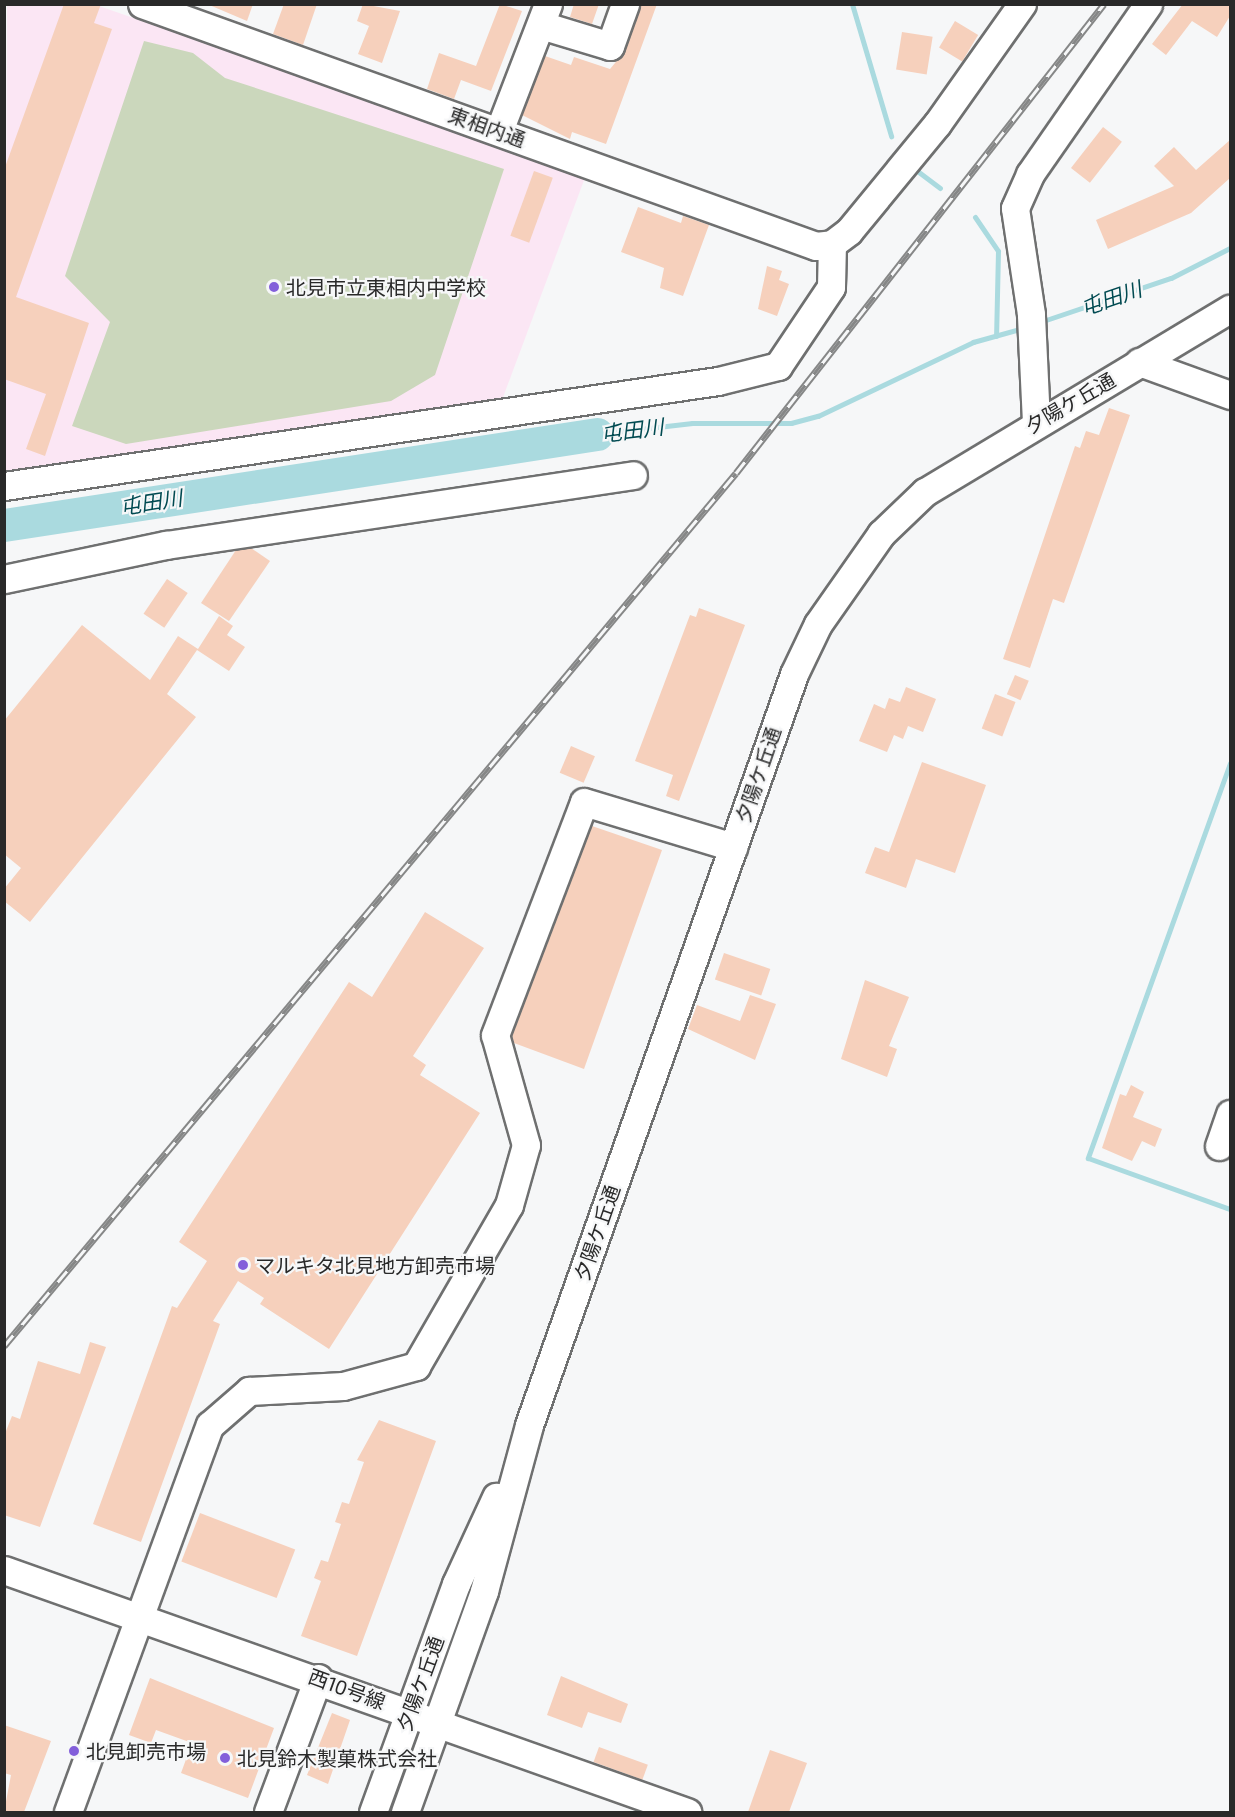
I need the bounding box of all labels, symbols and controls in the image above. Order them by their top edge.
street label: 東相内通 [445,102,529,152]
place label: 北見市立東相内中学校 [286,275,486,299]
water label: 屯田川 [1077,276,1145,320]
marker: 北見市立東相内中学校 [267,280,281,294]
street label: 夕陽ケ丘通 [1021,368,1119,438]
water label: 屯田川 [599,414,665,446]
water label: 屯田川 [118,485,184,519]
street label: 夕陽ケ丘通 [730,724,786,826]
street label: 夕陽ケ丘通 [569,1182,625,1284]
place label: マルキタ北見地方卸売市場 [255,1253,495,1277]
marker: マルキタ北見地方卸売市場 [236,1258,250,1272]
street label: 夕陽ケ丘通 [392,1633,448,1735]
street label: 西10号線 [305,1664,389,1714]
place label: 北見卸売市場 [86,1739,206,1763]
marker: 北見卸売市場 [67,1744,81,1758]
place label: 北見鈴木製菓株式会社 [237,1746,437,1770]
marker: 北見鈴木製菓株式会社 [218,1751,232,1765]

